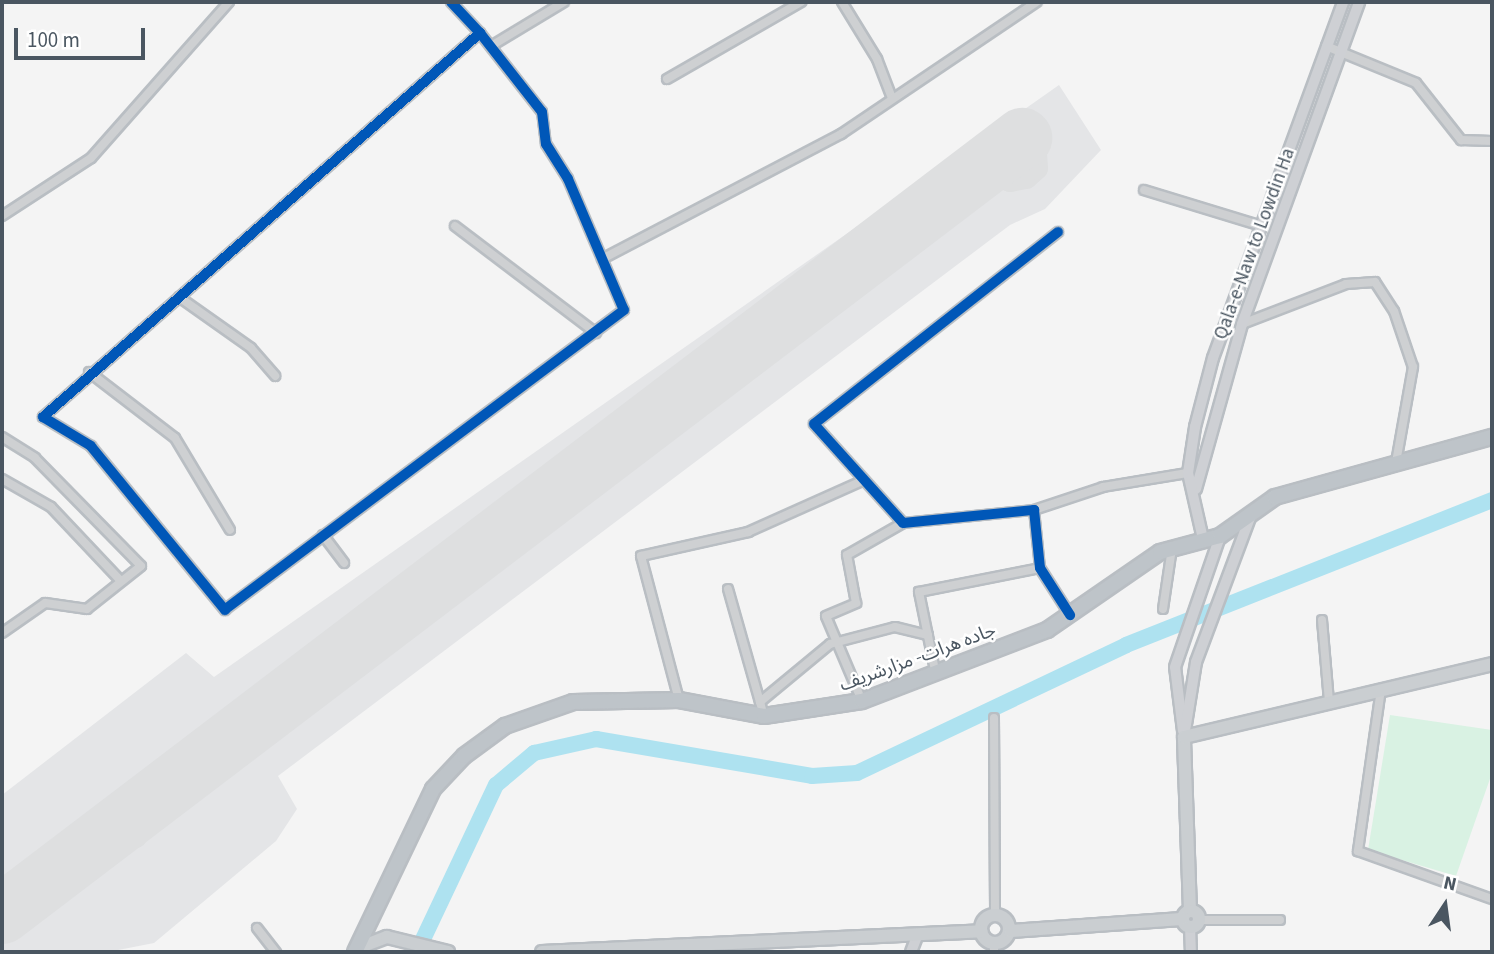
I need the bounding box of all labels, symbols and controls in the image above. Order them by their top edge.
scale bar [18,14,149,58]
text: 100 m [27,25,80,55]
street label: Qala-e-Naw to Lowdin Ha [1210,145,1300,343]
street label: جاده هرات- مزارشریف [837,619,999,697]
text: N [1441,869,1459,899]
north arrow [1410,870,1480,940]

